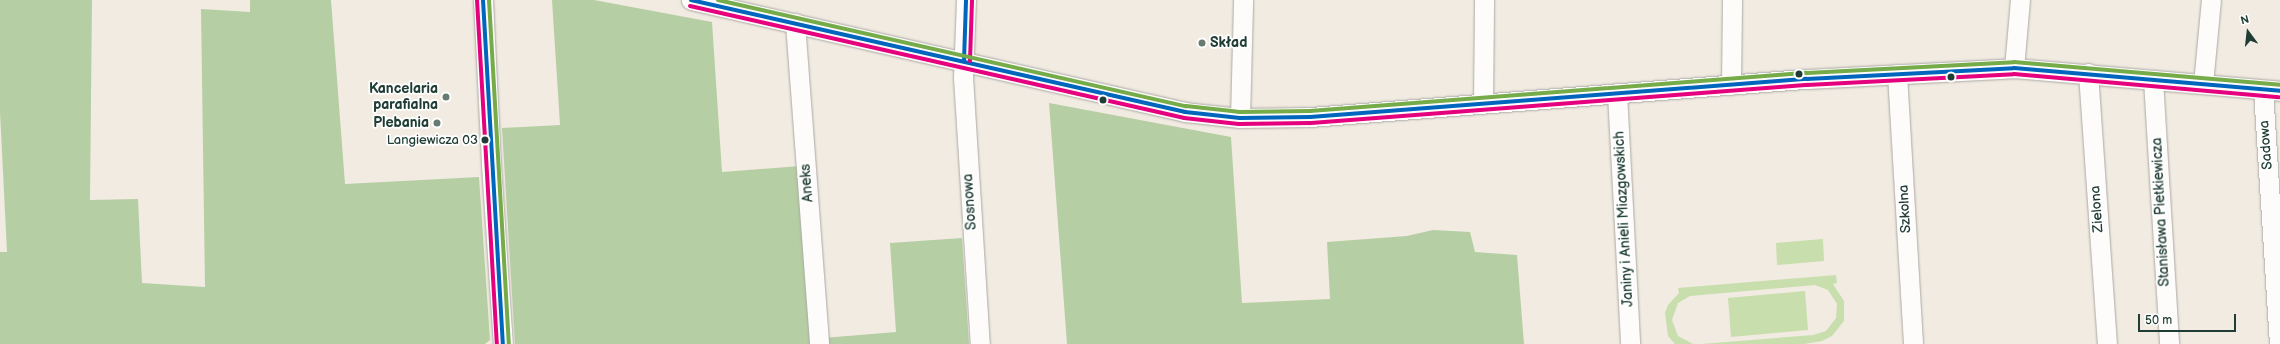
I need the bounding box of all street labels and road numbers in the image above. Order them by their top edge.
street label: Sadowa [2256,120,2276,170]
street label: Janiny i Anieli Miazgowskich [1611,130,1637,308]
street label: Stanisława Pietkiewicza [2149,137,2173,287]
street label: Aneks [797,163,817,203]
street label: Sosnowa [960,173,980,231]
street label: Szkolna [1895,184,1915,234]
street label: Zielona [2087,185,2107,233]

